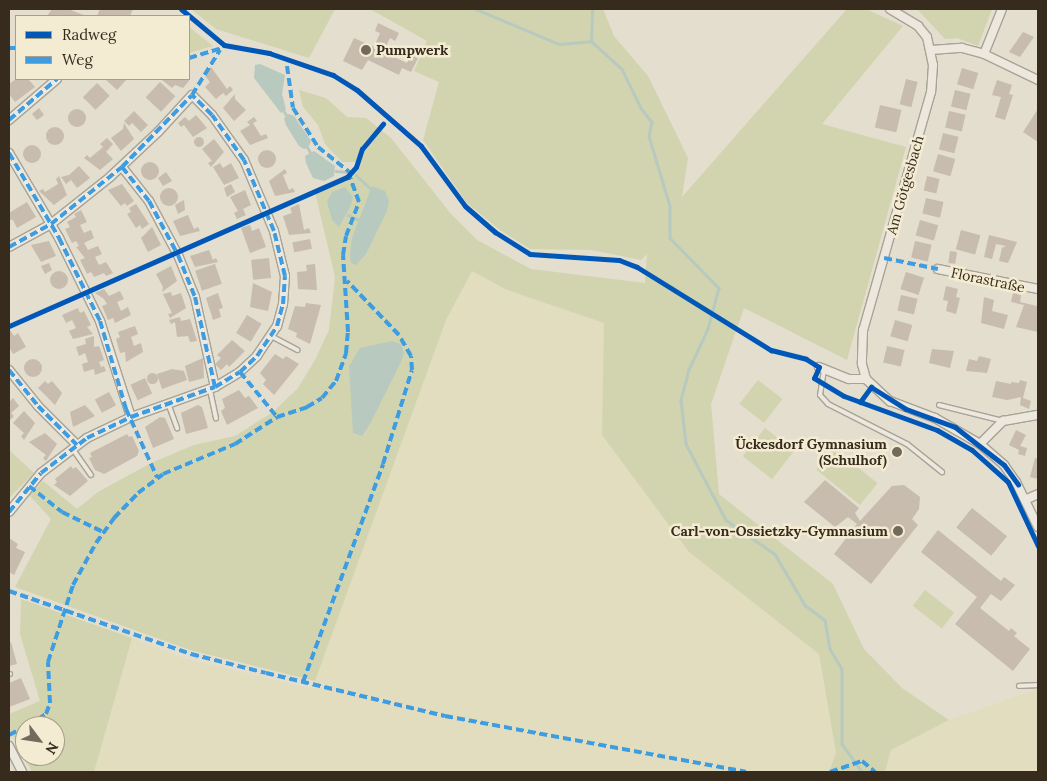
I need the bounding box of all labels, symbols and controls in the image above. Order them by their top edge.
legend [15,15,190,80]
text: Radweg [62,25,116,44]
place label: Pumpwerk [376,42,448,58]
marker: Pumpwerk [360,44,372,56]
text: Weg [62,50,93,69]
street label: Am Götgesbach [883,134,927,236]
street label: Florastraße [950,264,1026,296]
place label: Ückesdorf Gymnasium (Schulhof) [735,436,887,468]
marker: Ückesdorf Gymnasium (Schulhof) [891,446,903,458]
place label: Carl-von-Ossietzky-Gymnasium [671,523,888,539]
marker: Carl-von-Ossietzky-Gymnasium [892,525,904,537]
north arrow [15,716,65,766]
text: N [42,739,63,757]

